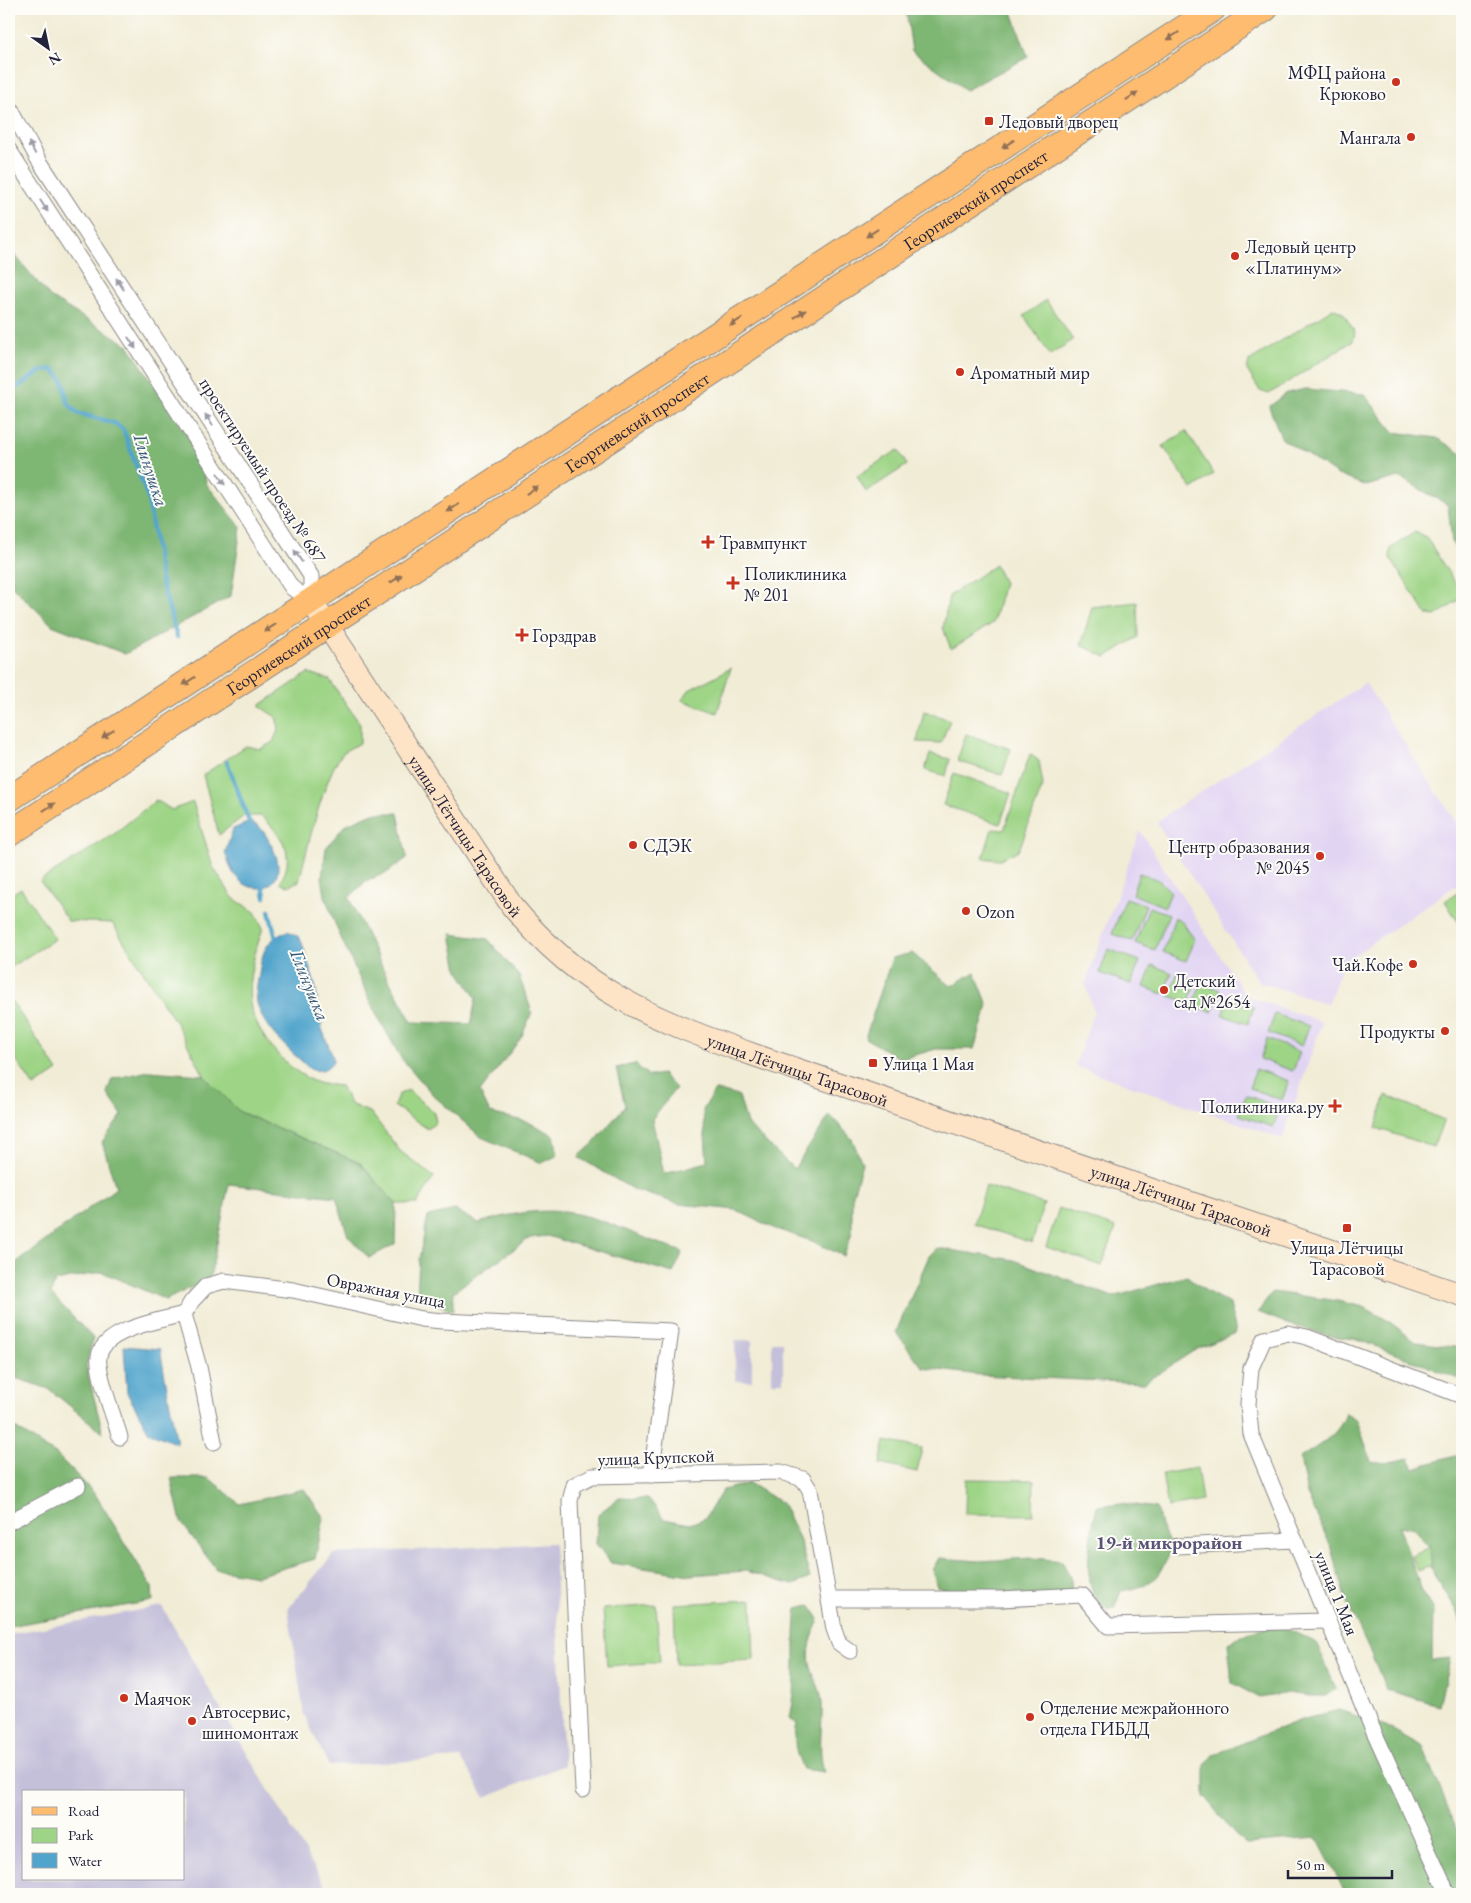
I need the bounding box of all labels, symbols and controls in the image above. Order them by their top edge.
north arrow [22,22,72,72]
one-way arrow [1166,31,1179,40]
text: N [45,48,65,70]
place label: МФЦ района Крюково [1288,61,1387,105]
marker: МФЦ района Крюково [1390,76,1402,88]
one-way arrow [1125,91,1139,100]
place label: Ледовый дворец [999,110,1119,133]
marker: Ледовый дворец [983,115,995,127]
place label: Мангала [1339,126,1402,149]
marker: Мангала [1405,131,1417,143]
one-way arrow [1001,139,1014,149]
one-way arrow [28,141,36,155]
street label: Георгиевский проспект [899,143,1052,255]
one-way arrow [39,200,48,213]
one-way arrow [865,228,878,238]
place label: Ледовый центр «Платинум» [1245,235,1356,279]
marker: Ледовый центр «Платинум» [1229,250,1241,262]
one-way arrow [116,278,125,291]
one-way arrow [793,309,806,319]
one-way arrow [729,317,742,327]
one-way arrow [128,336,137,349]
place label: Ароматный мир [969,361,1090,384]
street label: Георгиевский проспект [560,366,714,477]
marker: Ароматный мир [954,366,966,378]
street label: проектируемый проезд № 687 [194,373,332,567]
one-way arrow [205,414,214,427]
water label: Глинушка [127,429,175,510]
one-way arrow [216,472,226,485]
one-way arrow [526,485,539,494]
one-way arrow [446,503,459,513]
place label: Травмпункт [719,531,807,554]
marker: Травмпункт [701,535,715,549]
one-way arrow [294,550,303,563]
place label: Поликлиника № 201 [744,562,848,606]
one-way arrow [390,574,403,583]
marker: Поликлиника № 201 [726,576,740,590]
street label: Георгиевский проспект [222,588,375,700]
one-way arrow [263,623,277,632]
place label: Горздрав [532,624,597,647]
marker: Горздрав [516,629,528,641]
one-way arrow [182,676,195,686]
one-way arrow [101,729,115,738]
street label: улица Лётчицы Тарасовой [404,750,528,922]
one-way arrow [43,802,56,812]
place label: СДЭК [643,834,692,857]
place label: Центр образования № 2045 [1168,835,1310,879]
marker: СДЭК [627,839,639,851]
marker: Центр образования № 2045 [1314,850,1326,862]
place label: Ozon [976,900,1015,923]
marker: Ozon [960,905,972,917]
water label: Глинушка [284,944,336,1025]
place label: Чай.Кофе [1332,953,1403,976]
marker: Чай.Кофе [1407,958,1419,970]
place label: Детский сад №2654 [1174,969,1251,1013]
marker: Детский сад №2654 [1158,984,1170,996]
place label: Продукты [1359,1020,1435,1043]
marker: Продукты [1439,1025,1451,1037]
street label: улица Лётчицы Тарасовой [704,1027,892,1111]
place label: Улица 1 Мая [882,1052,974,1075]
marker: Улица 1 Мая [867,1057,879,1069]
place label: Поликлиника.ру [1200,1095,1324,1118]
marker: Поликлиника.ру [1328,1099,1342,1113]
street label: улица Лётчицы Тарасовой [1088,1158,1275,1241]
marker: Улица Лётчицы Тарасовой [1341,1222,1353,1234]
place label: Улица Лётчицы Тарасовой [1290,1236,1403,1280]
street label: Овражная улица [325,1267,448,1313]
street label: улица Крупской [597,1443,715,1471]
district label: 19-й микрорайон [1096,1530,1242,1555]
street label: улица 1 Мая [1310,1547,1364,1639]
place label: Маячок [134,1687,191,1710]
marker: Маячок [118,1692,130,1704]
place label: Отделение межрайонного отдела ГИБДД [1040,1696,1229,1740]
place label: Автосервис, шиномонтаж [201,1700,299,1744]
marker: Отделение межрайонного отдела ГИБДД [1024,1711,1036,1723]
marker: Автосервис, шиномонтаж [186,1715,198,1727]
legend [22,1790,185,1880]
text: Road [68,1801,100,1820]
text: Park [68,1825,95,1844]
scale bar [1288,1848,1392,1880]
text: Water [68,1851,102,1870]
text: 50 m [1296,1855,1325,1874]

